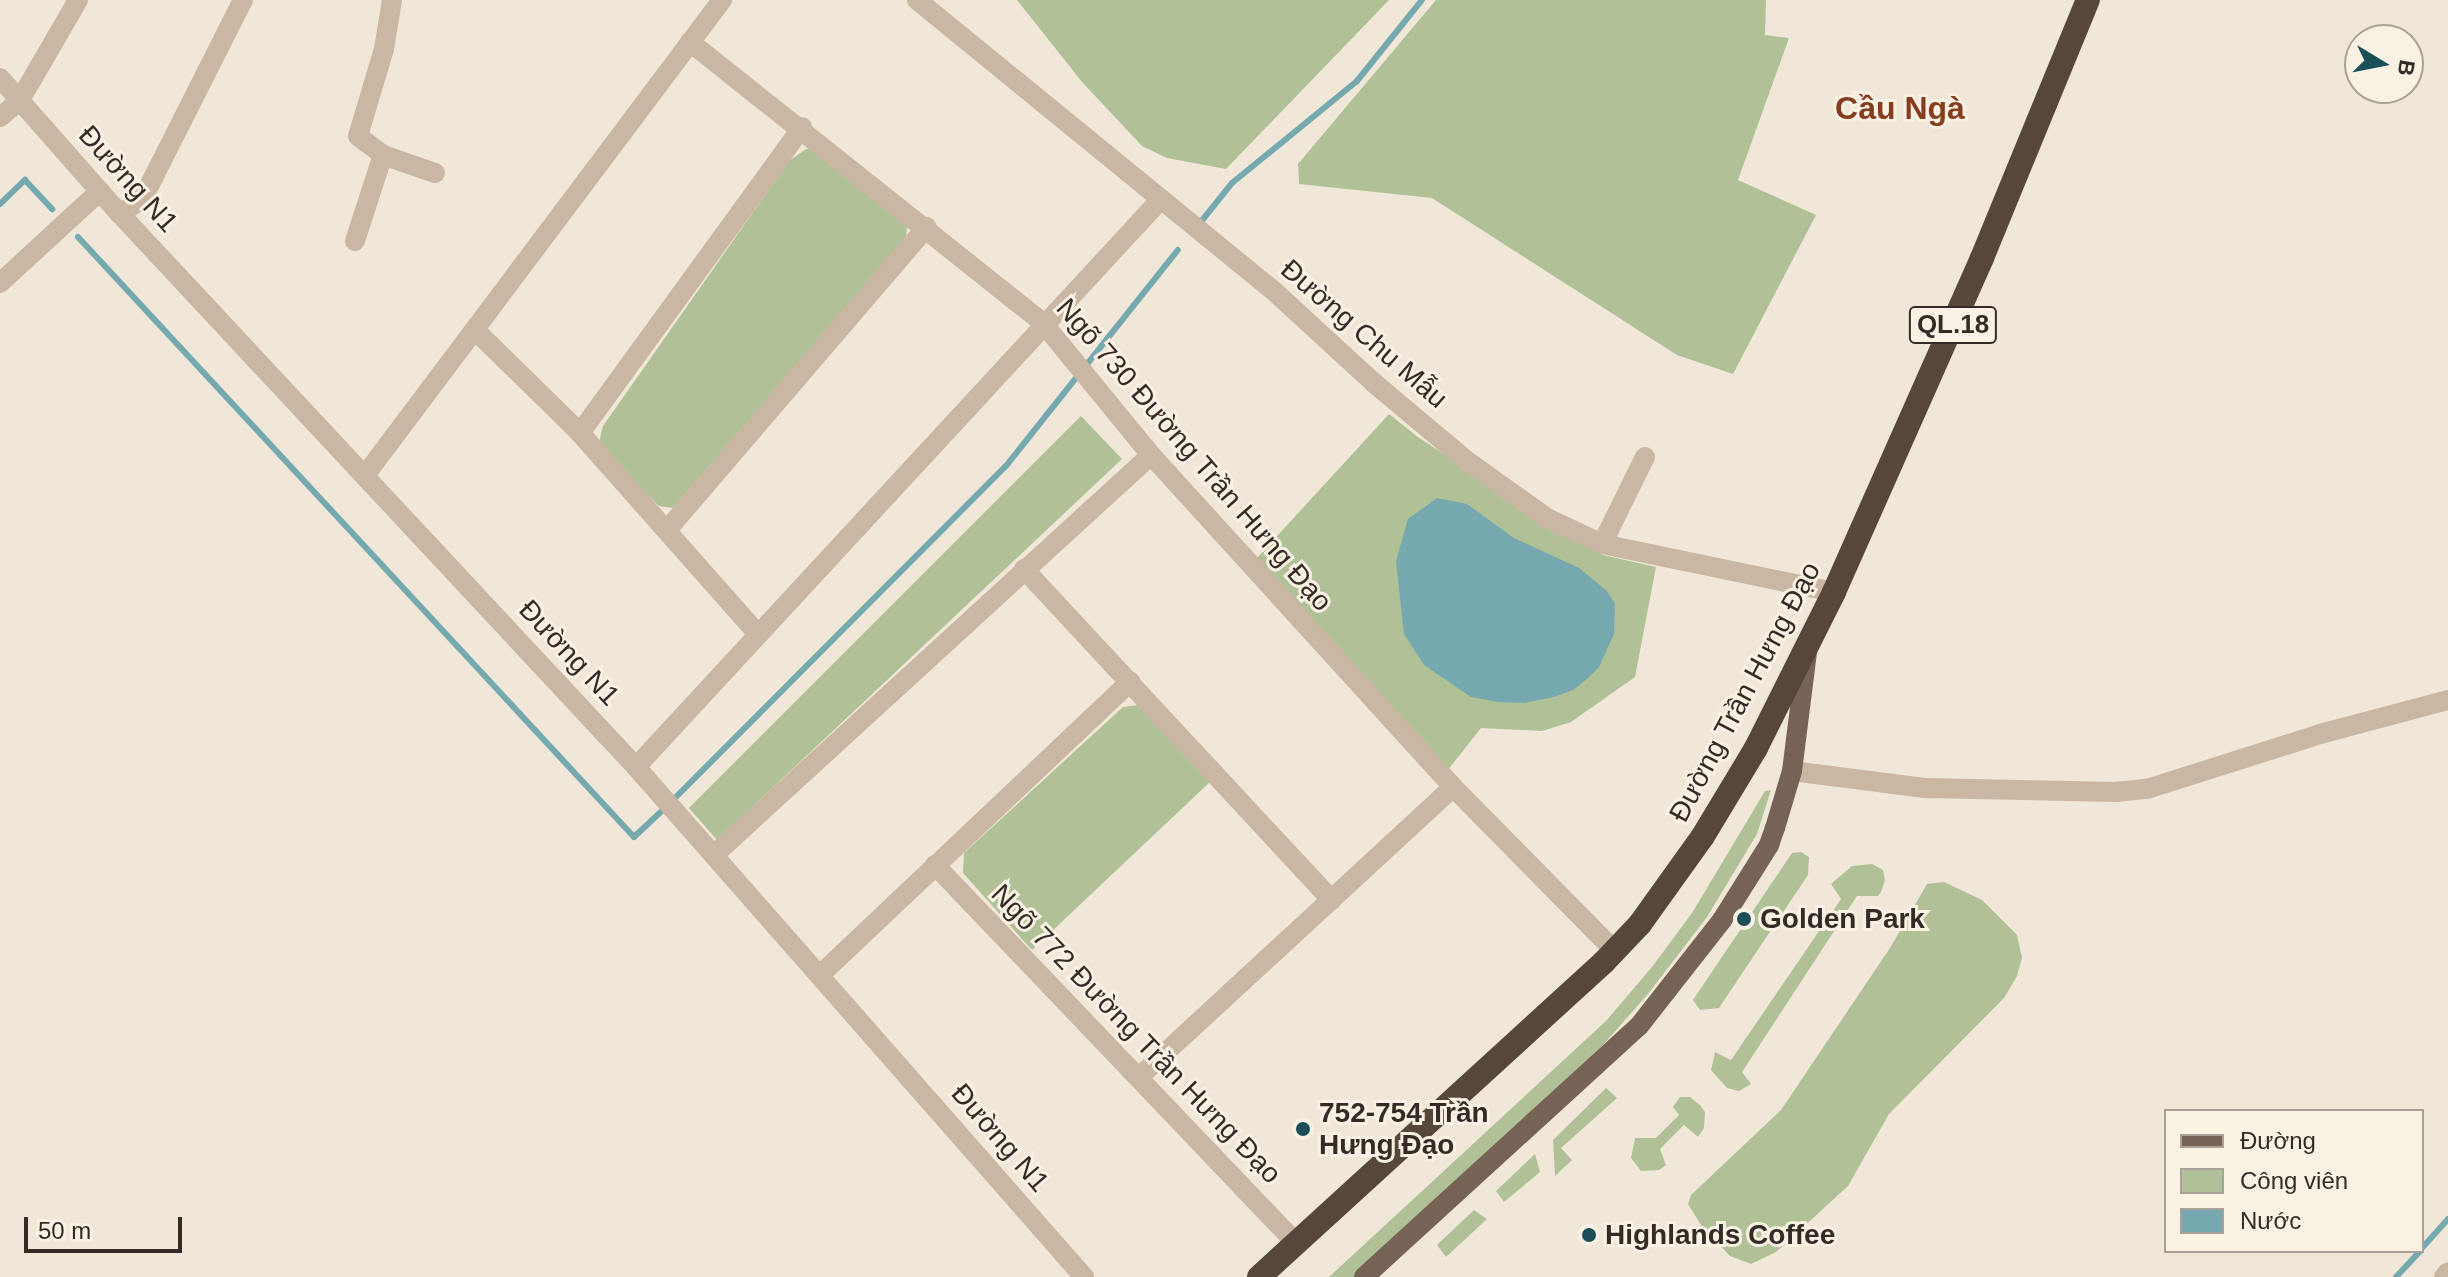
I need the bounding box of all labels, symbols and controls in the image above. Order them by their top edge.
north arrow [2344,24,2424,104]
text: B [2392,58,2420,78]
district label: Cầu Ngà [1835,89,1965,127]
street label: Đường N1 [71,119,185,239]
street label: Đường Chu Mẫu [1274,252,1454,416]
street label: Ngõ 730 Đường Trần Hưng Đạo [1049,292,1339,618]
road number: QL.18 [1907,303,1999,347]
street label: Đường Trần Hưng Đạo [1662,556,1828,828]
street label: Đường N1 [512,593,626,713]
street label: Ngõ 772 Đường Trần Hưng Đạo [984,877,1288,1191]
place label: Golden Park [1760,902,1925,936]
marker: Golden Park [1735,910,1753,928]
street label: Đường N1 [944,1077,1056,1199]
place label: 752-754 Trần Hưng Đạo [1319,1096,1489,1162]
legend [2164,1109,2424,1253]
marker: 752-754 Trần Hưng Đạo [1294,1120,1312,1138]
text: Đường [2240,1127,2316,1154]
text: Công viên [2240,1167,2348,1194]
scale bar [28,1201,186,1251]
text: Nước [2240,1207,2301,1234]
text: 50 m [38,1217,91,1244]
place label: Highlands Coffee [1605,1218,1835,1252]
marker: Highlands Coffee [1580,1226,1598,1244]

